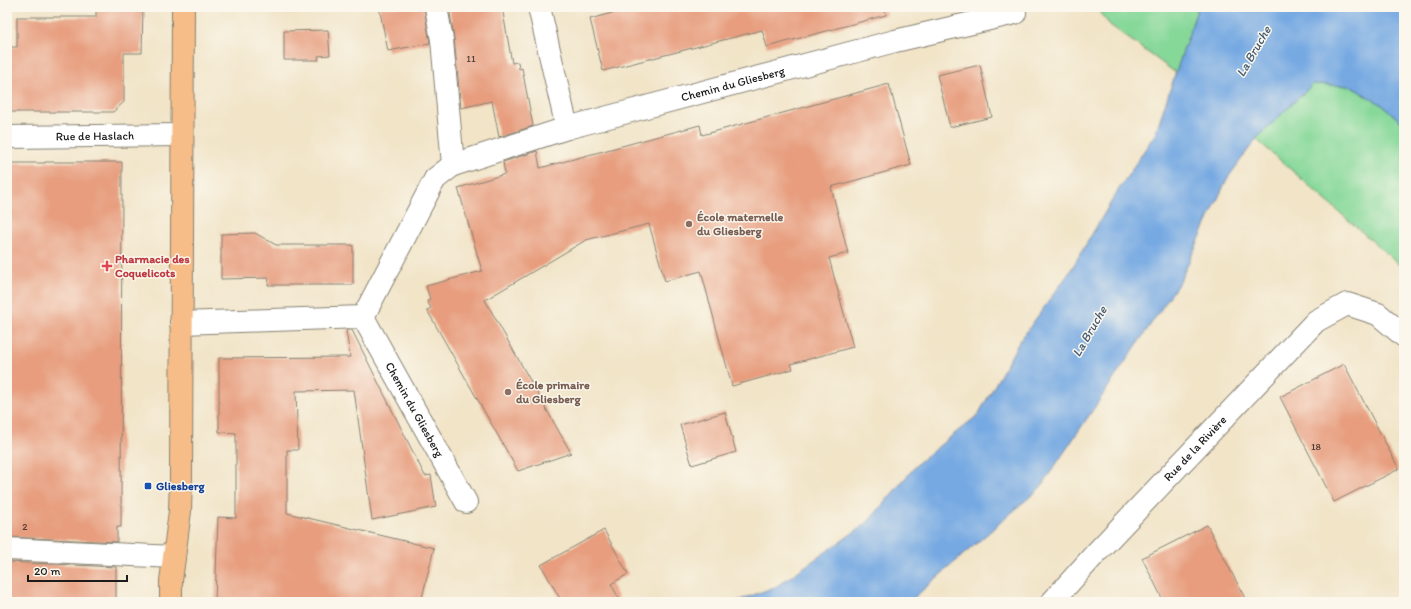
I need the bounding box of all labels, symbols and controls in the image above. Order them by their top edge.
water label: La Bruche [1233,23,1274,79]
house number: 11 [466,52,476,65]
street label: Chemin du Gliesberg [679,63,787,104]
street label: Rue de Haslach [56,129,134,143]
place label: École maternelle du Gliesberg [697,210,784,239]
marker: École maternelle du Gliesberg [684,219,694,229]
place label: Pharmacie des Coquelicots [115,252,190,281]
marker: Pharmacie des Coquelicots [102,261,112,271]
water label: La Bruche [1069,303,1110,359]
street label: Chemin du Gliesberg [382,360,447,460]
place label: École primaire du Gliesberg [516,378,590,407]
marker: École primaire du Gliesberg [503,387,513,397]
street label: Rue de la Rivière [1161,413,1230,484]
house number: 18 [1311,440,1322,453]
place label: Gliesberg [156,479,206,494]
marker: Gliesberg [143,481,153,491]
house number: 2 [22,520,28,533]
scale bar [28,557,127,583]
text: 20 m [34,564,61,578]

